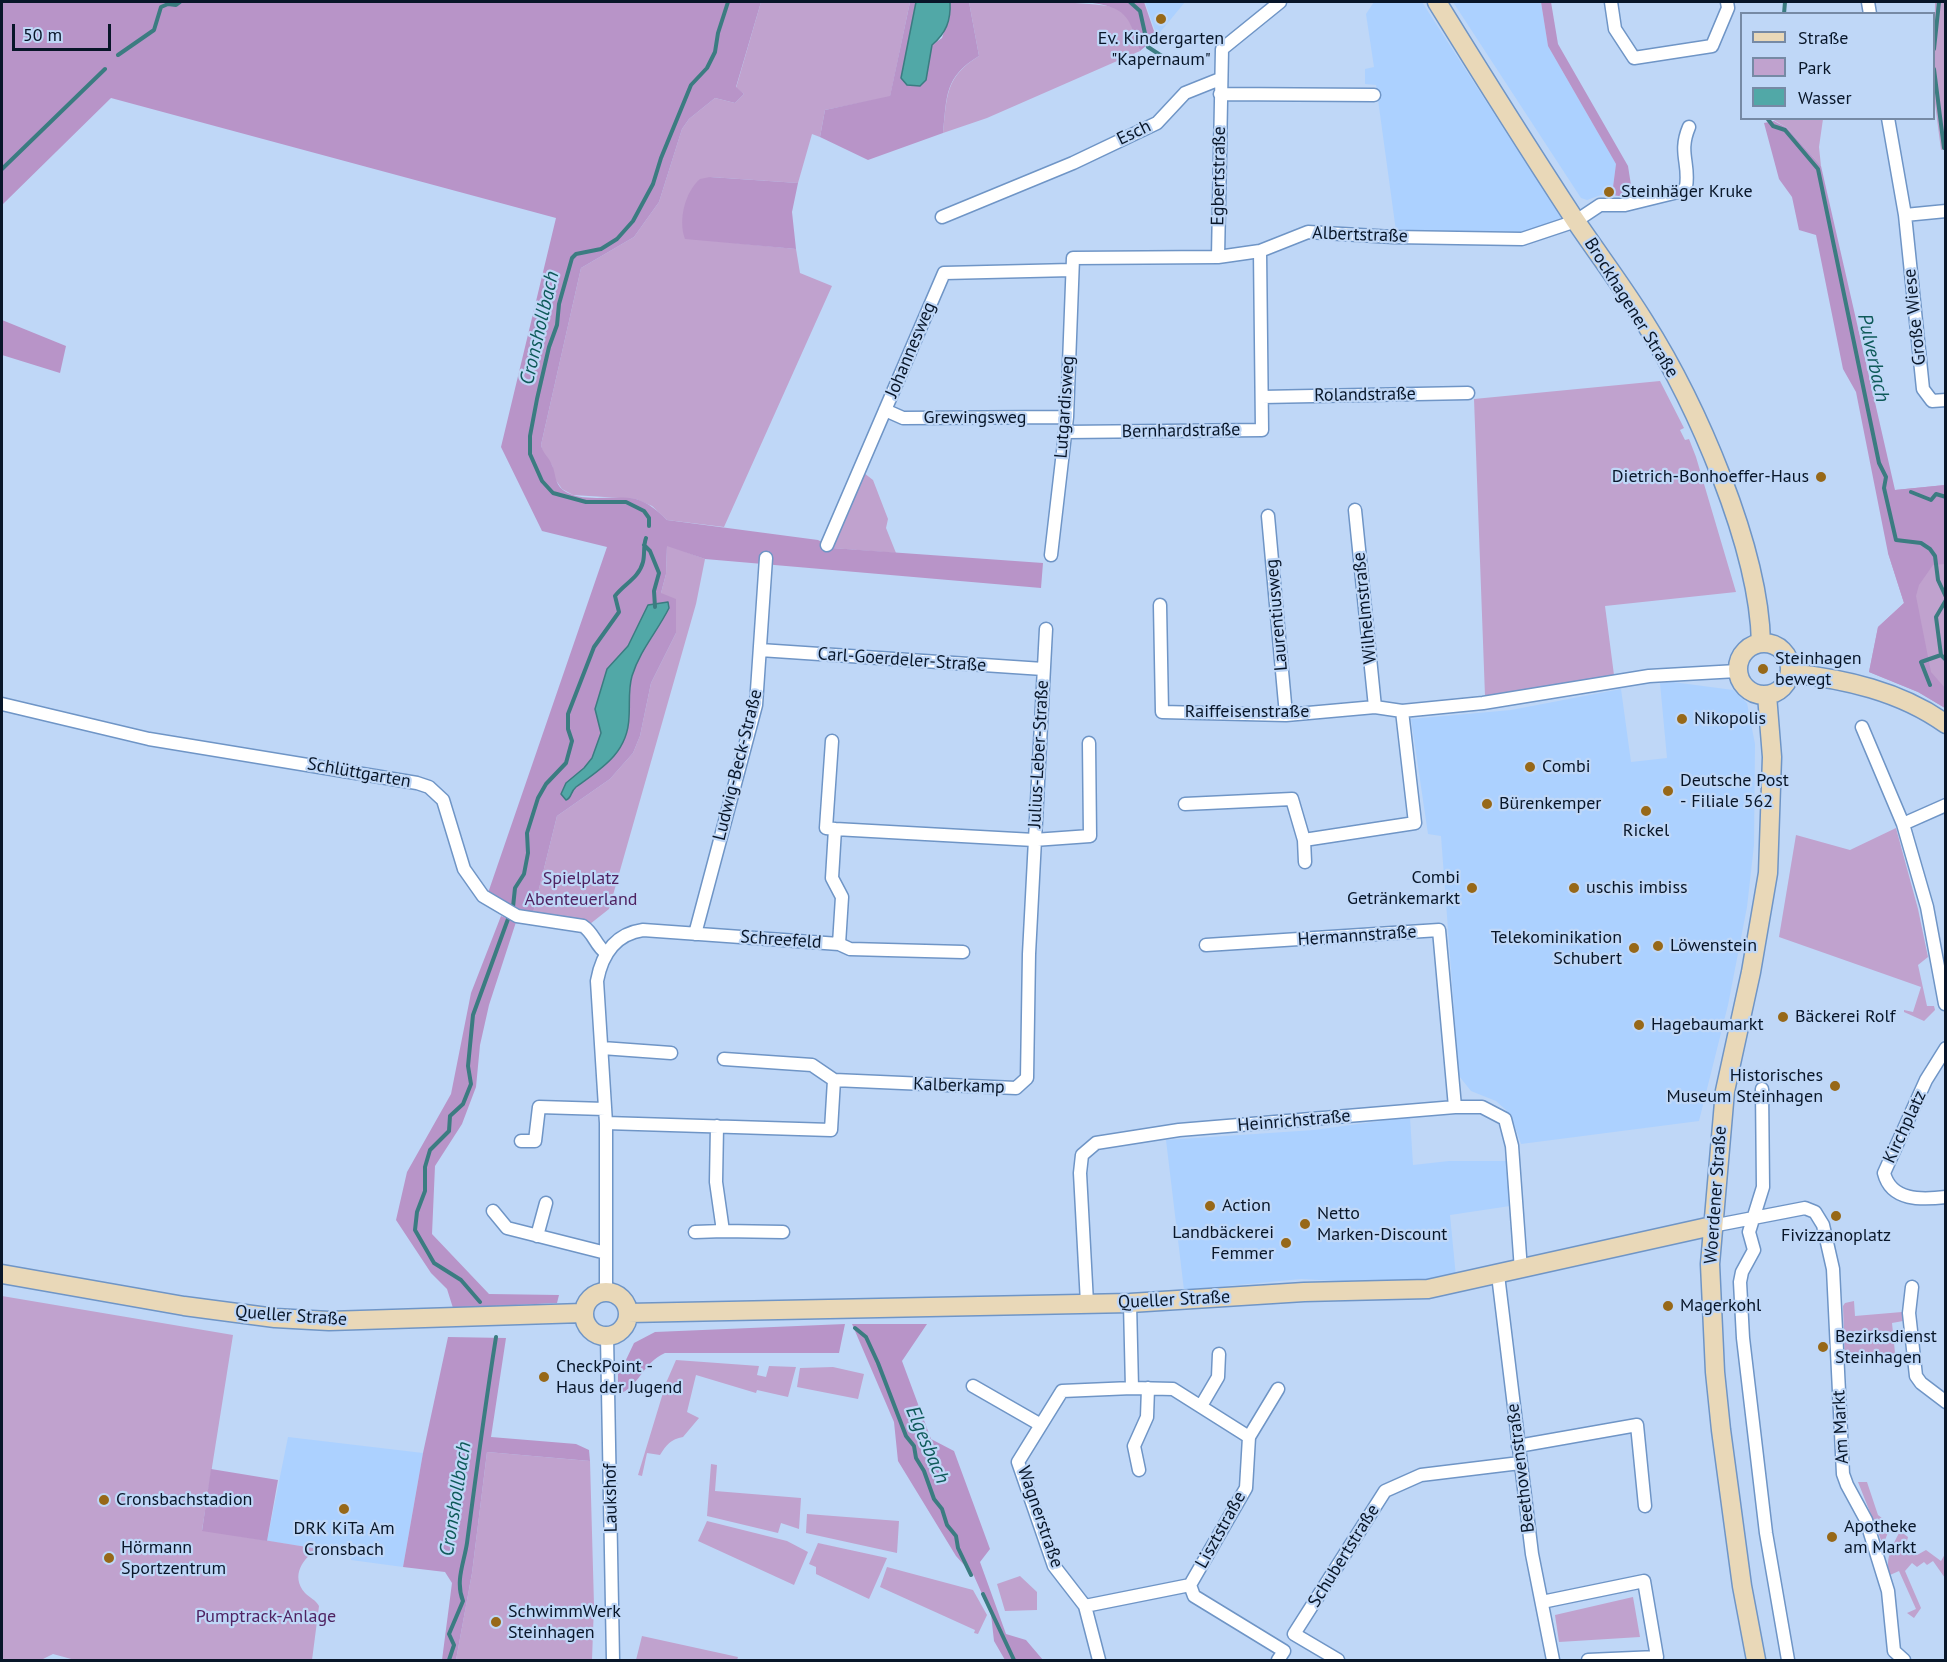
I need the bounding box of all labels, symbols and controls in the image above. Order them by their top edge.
scale bar [15,12,114,50]
marker: Ev. Kindergarten "Kapernaum" [1154,12,1168,26]
legend [1740,12,1935,120]
text: 50 m [23,23,62,46]
text: Straße [1798,26,1849,49]
place label: Ev. Kindergarten "Kapernaum" [1098,28,1224,70]
text: Park [1798,56,1831,79]
text: Wasser [1798,86,1852,109]
street label: Esch [1113,116,1155,150]
street label: Egbertstraße [1207,126,1231,226]
place label: Steinhäger Kruke [1621,181,1753,203]
marker: Steinhäger Kruke [1602,185,1616,199]
street label: Albertstraße [1312,223,1408,247]
street label: Brockhagener Straße [1579,234,1683,382]
street label: Große Wiese [1899,268,1931,366]
water label: Cronshollbach [515,269,565,387]
street label: Johannesweg [881,299,941,401]
water label: Pulverbach [1852,312,1894,404]
street label: Lutgardisweg [1051,355,1079,459]
street label: Rolandstraße [1314,383,1416,407]
street label: Grewingsweg [924,407,1026,429]
street label: Bernhardstraße [1121,419,1241,443]
place label: Dietrich-Bonhoeffer-Haus [1612,466,1809,488]
marker: Dietrich-Bonhoeffer-Haus [1814,470,1828,484]
street label: Wilhelmstraße [1348,551,1382,665]
street label: Laurentiusweg [1261,558,1293,672]
street label: Carl-Goerdeler-Straße [817,643,987,677]
place label: Steinhagen bewegt [1775,648,1862,690]
marker: Steinhagen bewegt [1756,662,1770,676]
street label: Julius-Leber-Straße [1024,679,1054,829]
street label: Ludwig-Beck-Straße [709,687,767,843]
street label: Raiffeisenstraße [1185,701,1309,723]
place label: Nikopolis [1694,708,1766,730]
marker: Nikopolis [1675,712,1689,726]
street label: Schlüttgarten [306,753,412,793]
place label: Combi [1542,756,1590,778]
marker: Combi [1523,760,1537,774]
place label: Deutsche Post - Filiale 562 [1680,770,1789,812]
marker: Deutsche Post - Filiale 562 [1661,784,1675,798]
place label: Bürenkemper [1499,793,1601,815]
marker: Bürenkemper [1480,797,1494,811]
marker: Rickel [1639,804,1653,818]
place label: Rickel [1623,820,1669,842]
place label: Combi Getränkemarkt [1347,867,1460,910]
park label: Spielplatz Abenteuerland [525,868,637,910]
place label: uschis imbiss [1586,877,1688,899]
marker: Combi Getränkemarkt [1465,881,1479,895]
marker: uschis imbiss [1567,881,1581,895]
street label: Hermannstraße [1297,921,1417,951]
street label: Schreefeld [740,926,822,954]
place label: Telekominikation Schubert [1491,927,1622,970]
place label: Löwenstein [1670,935,1757,957]
marker: Löwenstein [1651,939,1665,953]
marker: Telekominikation Schubert [1627,941,1641,955]
place label: Bäckerei Rolf [1795,1006,1895,1028]
marker: Bäckerei Rolf [1776,1010,1790,1024]
place label: Hagebaumarkt [1651,1014,1764,1036]
marker: Hagebaumarkt [1632,1018,1646,1032]
place label: Historisches Museum Steinhagen [1667,1065,1823,1108]
street label: Kalberkamp [913,1074,1005,1098]
marker: Historisches Museum Steinhagen [1828,1079,1842,1093]
street label: Kirchplatz [1879,1087,1931,1167]
street label: Heinrichstraße [1237,1105,1351,1137]
street label: Woerdener Straße [1700,1125,1732,1265]
place label: Action [1222,1195,1271,1217]
marker: Action [1203,1199,1217,1213]
place label: Netto Marken-Discount [1317,1203,1447,1246]
marker: Fivizzanoplatz [1829,1209,1843,1223]
marker: Netto Marken-Discount [1298,1217,1312,1231]
place label: Landbäckerei Femmer [1172,1222,1274,1264]
place label: Fivizzanoplatz [1781,1225,1891,1247]
marker: Landbäckerei Femmer [1279,1236,1293,1250]
street label: Queller Straße [1117,1286,1231,1314]
place label: Magerkohl [1680,1295,1761,1317]
marker: Magerkohl [1661,1299,1675,1313]
street label: Queller Straße [234,1301,348,1331]
place label: Bezirksdienst Steinhagen [1835,1326,1937,1368]
marker: Bezirksdienst Steinhagen [1816,1340,1830,1354]
place label: CheckPoint - Haus der Jugend [556,1356,682,1398]
marker: CheckPoint - Haus der Jugend [537,1370,551,1384]
street label: Am Markt [1828,1390,1854,1464]
street label: Beethovenstraße [1502,1402,1540,1534]
water label: Elgesbach [900,1403,954,1487]
water label: Cronshollbach [435,1440,477,1558]
street label: Laukshof [600,1463,622,1533]
street label: Wagnerstraße [1012,1463,1068,1571]
street label: Lisztstraße [1191,1488,1251,1572]
place label: Cronsbachstadion [116,1489,252,1511]
marker: Cronsbachstadion [97,1493,111,1507]
street label: Schubertstraße [1304,1501,1384,1611]
marker: DRK KiTa Am Cronsbach [337,1502,351,1516]
place label: Apotheke am Markt [1844,1516,1917,1558]
place label: DRK KiTa Am Cronsbach [293,1518,395,1561]
marker: Apotheke am Markt [1825,1530,1839,1544]
place label: Hörmann Sportzentrum [121,1537,226,1580]
marker: Hörmann Sportzentrum [102,1551,116,1565]
place label: SchwimmWerk Steinhagen [508,1601,621,1644]
park label: Pumptrack-Anlage [196,1606,336,1628]
marker: SchwimmWerk Steinhagen [489,1615,503,1629]

